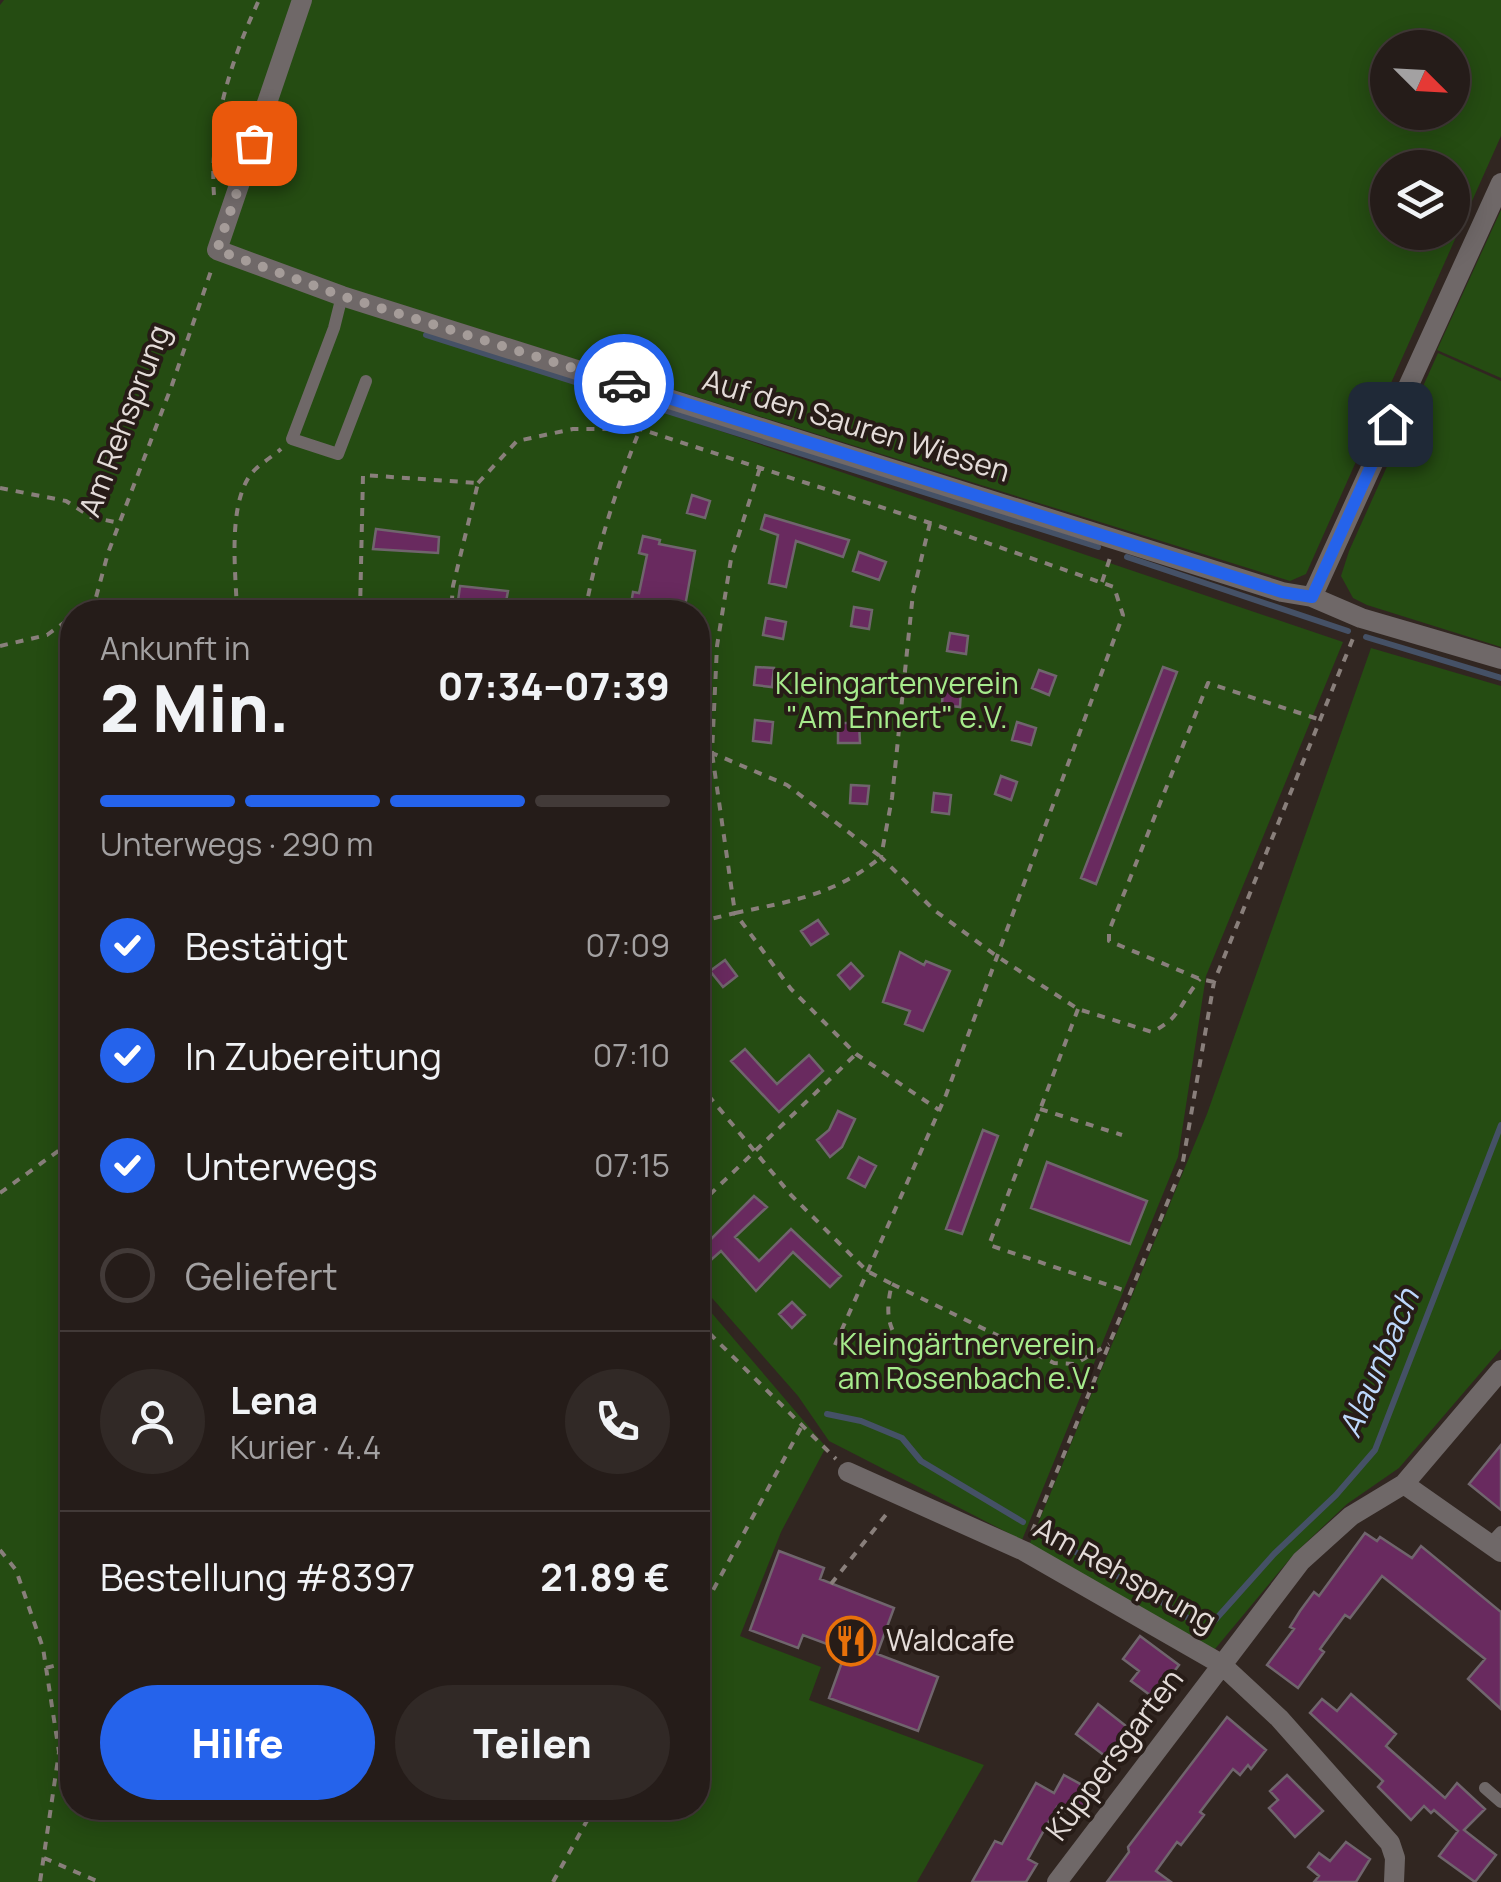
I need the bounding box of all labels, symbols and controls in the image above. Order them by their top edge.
north arrow [1370,30,1470,130]
map controls [1370,30,1470,250]
pin [212,101,297,186]
icon: bag [227,116,282,171]
button: layers [1370,150,1470,250]
street label: Am Rehsprung [68,319,179,522]
courier [574,334,674,434]
icon: car [597,357,652,412]
street label: Auf den Sauren Wiesen [698,358,1015,491]
pin [1348,382,1433,467]
icon: home [1363,397,1418,452]
text: Ankunft in [100,626,250,670]
text: 07:34–07:39 [438,659,670,711]
park label: Kleingartenverein "Am Ennert" e.V. [775,662,1019,737]
text: 2 Min. [100,663,290,752]
text: Unterwegs · 290 m [100,822,373,866]
icon: check [100,918,155,973]
text: Bestätigt [185,919,349,971]
text: 07:09 [585,923,670,967]
icon: check [100,1028,155,1083]
text: In Zubereitung [185,1029,442,1081]
text: 07:10 [593,1033,670,1077]
icon: check [100,1138,155,1193]
text: Unterwegs [185,1139,378,1191]
text: 07:15 [594,1143,670,1187]
text: Geliefert [185,1249,338,1301]
water label: Alaunbach [1327,1281,1429,1443]
park label: Kleingärtnerverein am Rosenbach e.V. [838,1323,1096,1398]
button: person [100,1369,205,1474]
button: phone [565,1369,670,1474]
text: Lena [230,1373,318,1425]
text: Kurier · 4.4 [230,1425,381,1469]
street label: Am Rehsprung [1027,1507,1224,1641]
text: Bestellung #8397 [100,1550,415,1602]
text: 21.89 € [540,1550,670,1602]
restaurant icon: Waldcafe [825,1615,877,1667]
place label: Waldcafe [886,1619,1015,1660]
street label: Küppersgarten [1036,1660,1192,1848]
button: Hilfe [100,1685,375,1800]
button: Teilen [395,1685,670,1800]

